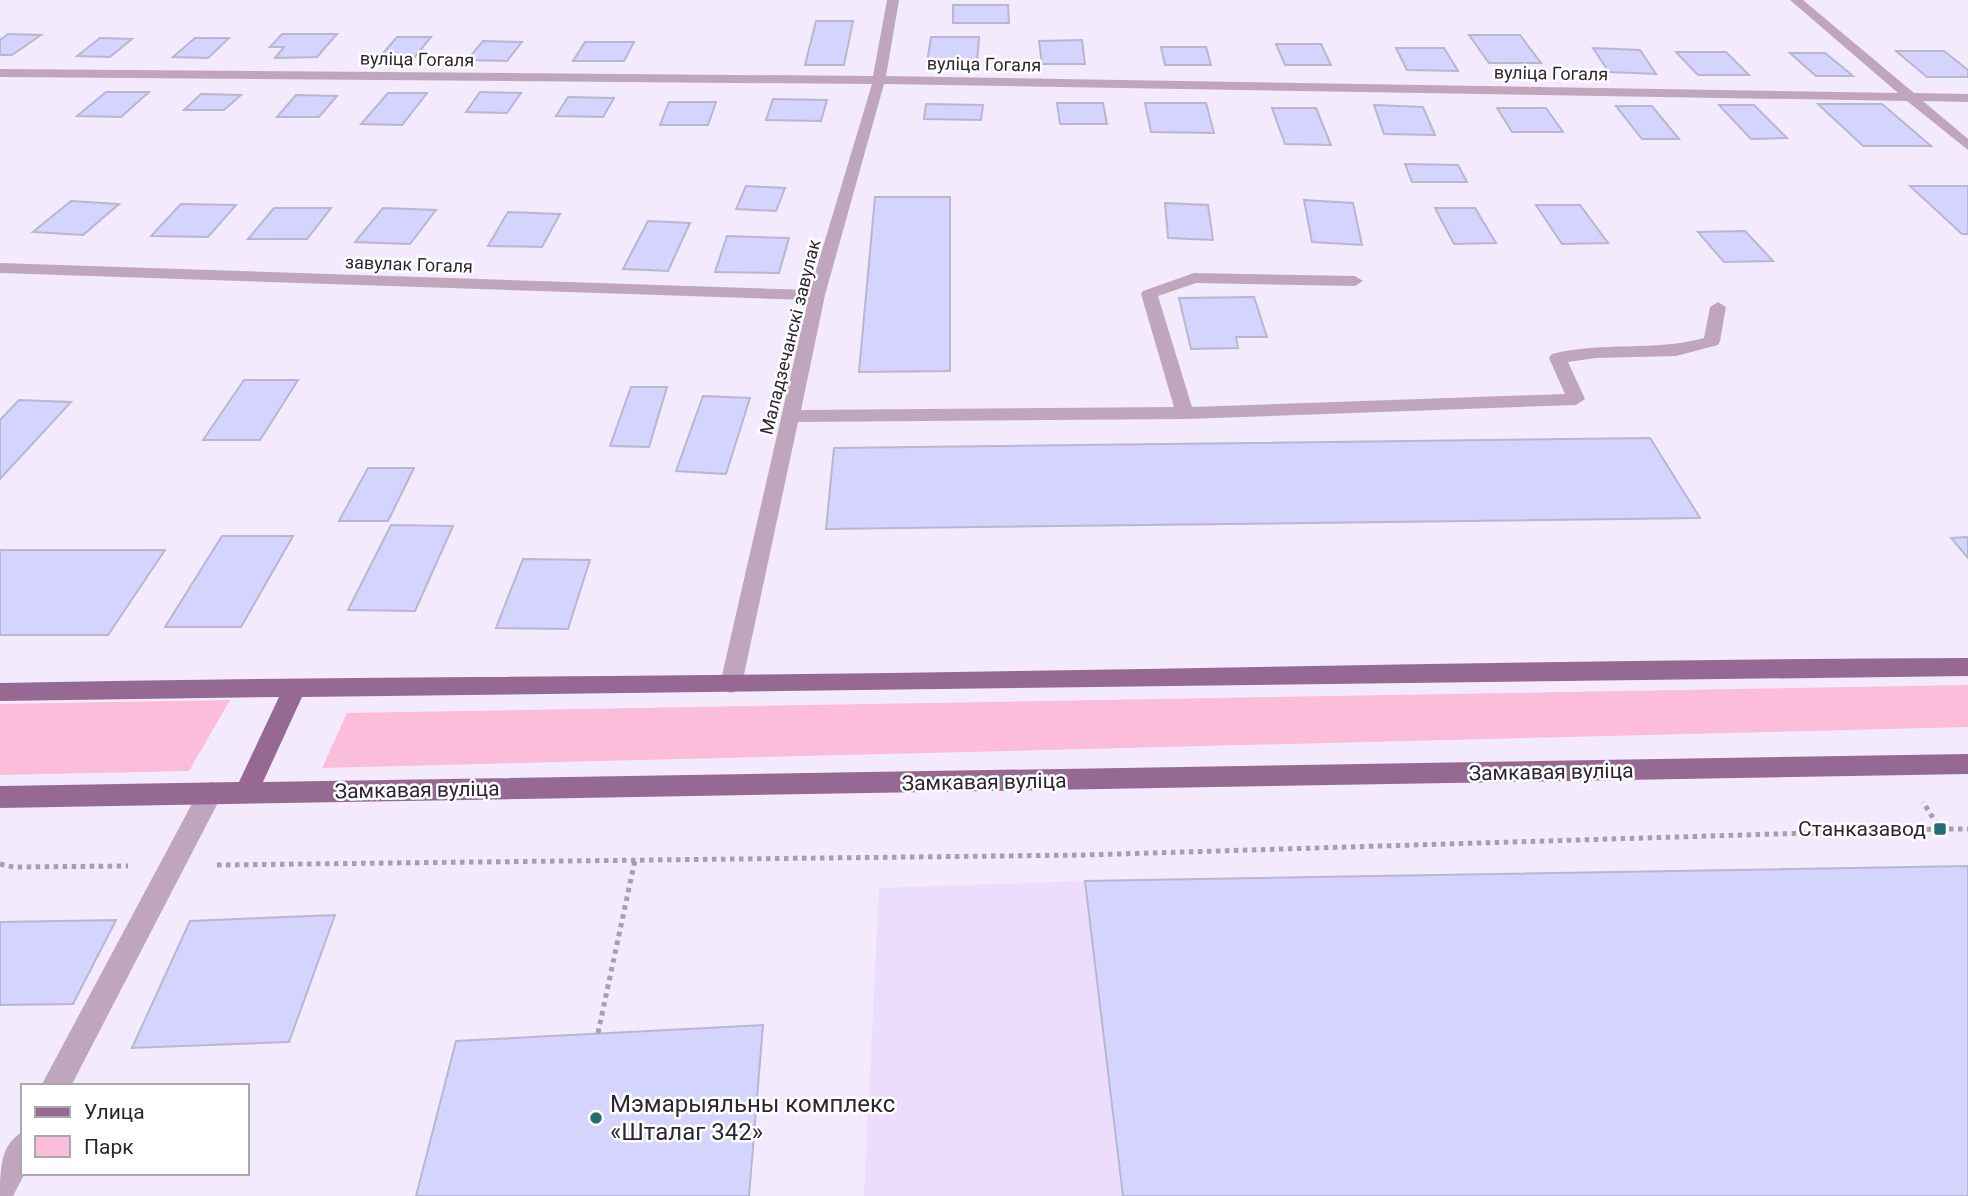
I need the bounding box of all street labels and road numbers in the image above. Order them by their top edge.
street label: вуліца Гогаля [360,48,474,70]
street label: вуліца Гогаля [927,53,1041,75]
street label: вуліца Гогаля [1494,62,1608,84]
street label: Маладзечанскі завулак [756,237,824,437]
street label: завулак Гогаля [345,251,473,277]
street label: Замкавая вуліца [1468,759,1634,785]
street label: Замкавая вуліца [901,769,1067,795]
street label: Замкавая вуліца [334,777,500,803]

